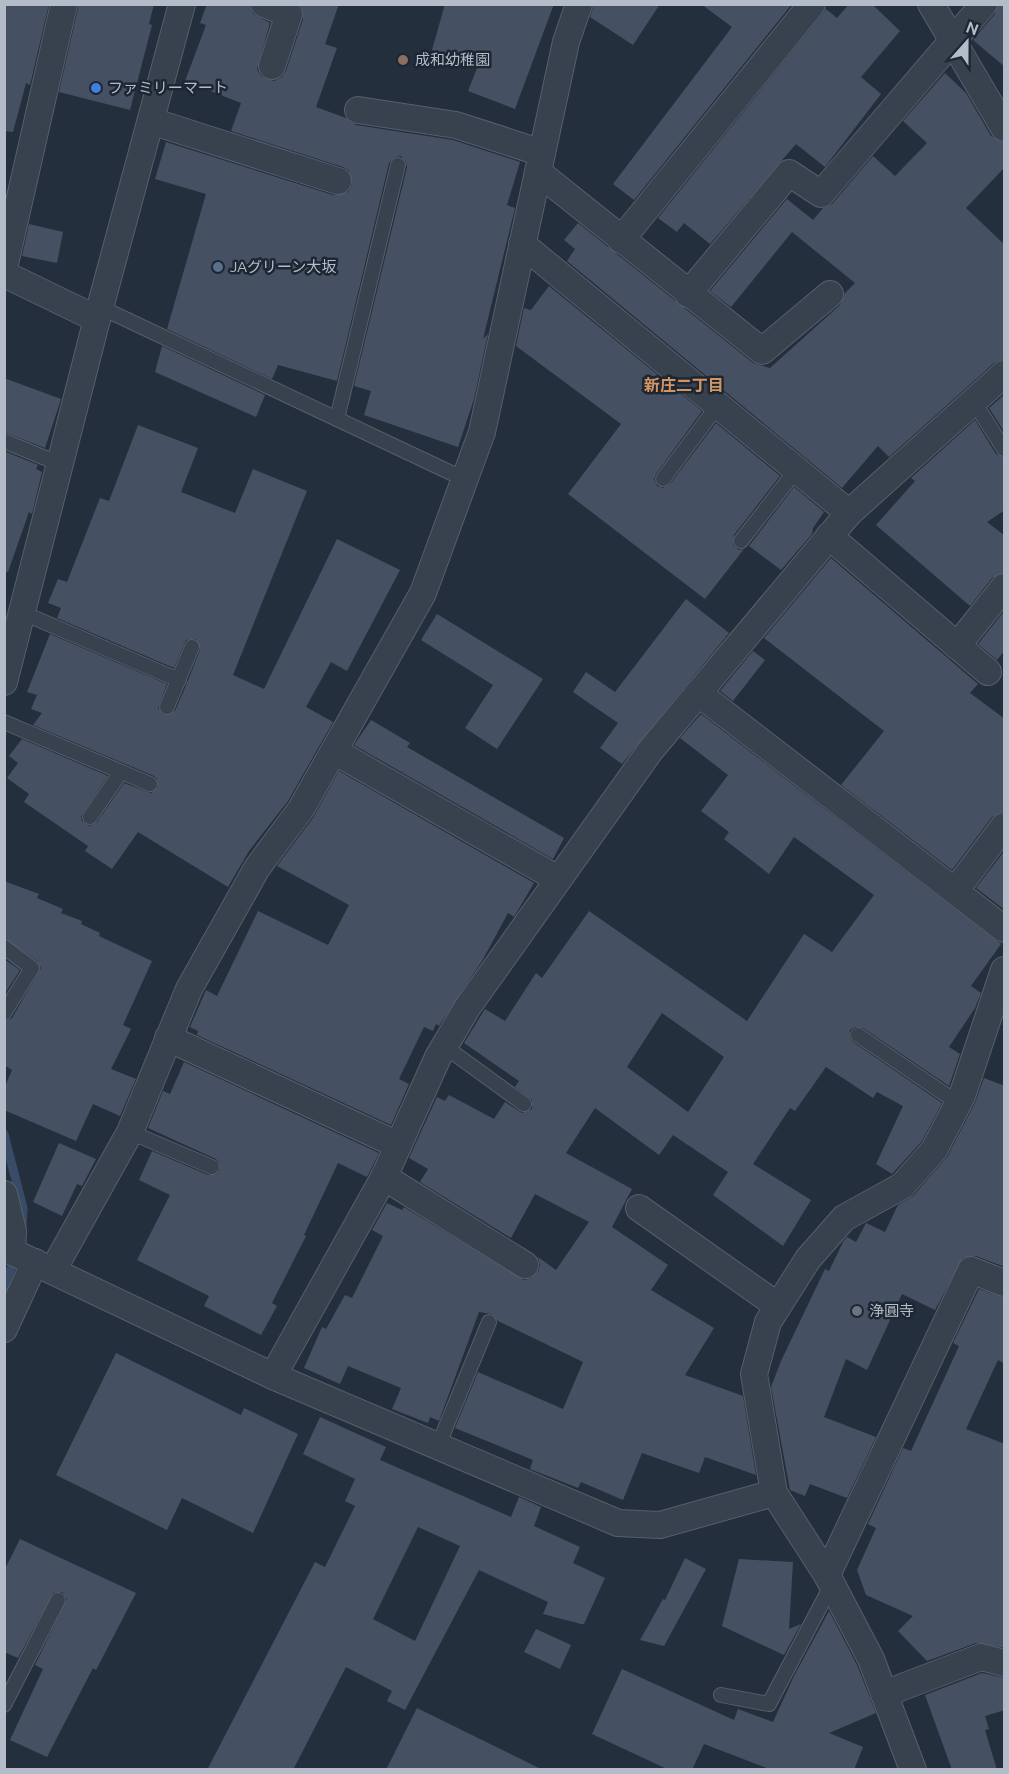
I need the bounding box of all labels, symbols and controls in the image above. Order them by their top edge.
north arrow [937,12,997,72]
text: N [964,17,981,39]
place label: 成和幼稚園 [415,51,490,68]
marker: 成和幼稚園 [396,53,410,67]
place label: ファミリーマート [108,79,228,96]
marker: ファミリーマート [89,81,103,95]
place label: JAグリーン大坂 [230,258,336,275]
marker: JAグリーン大坂 [211,260,225,274]
district label: 新庄二丁目 [644,376,724,394]
place label: 浄圓寺 [869,1302,914,1319]
marker: 浄圓寺 [850,1304,864,1318]

